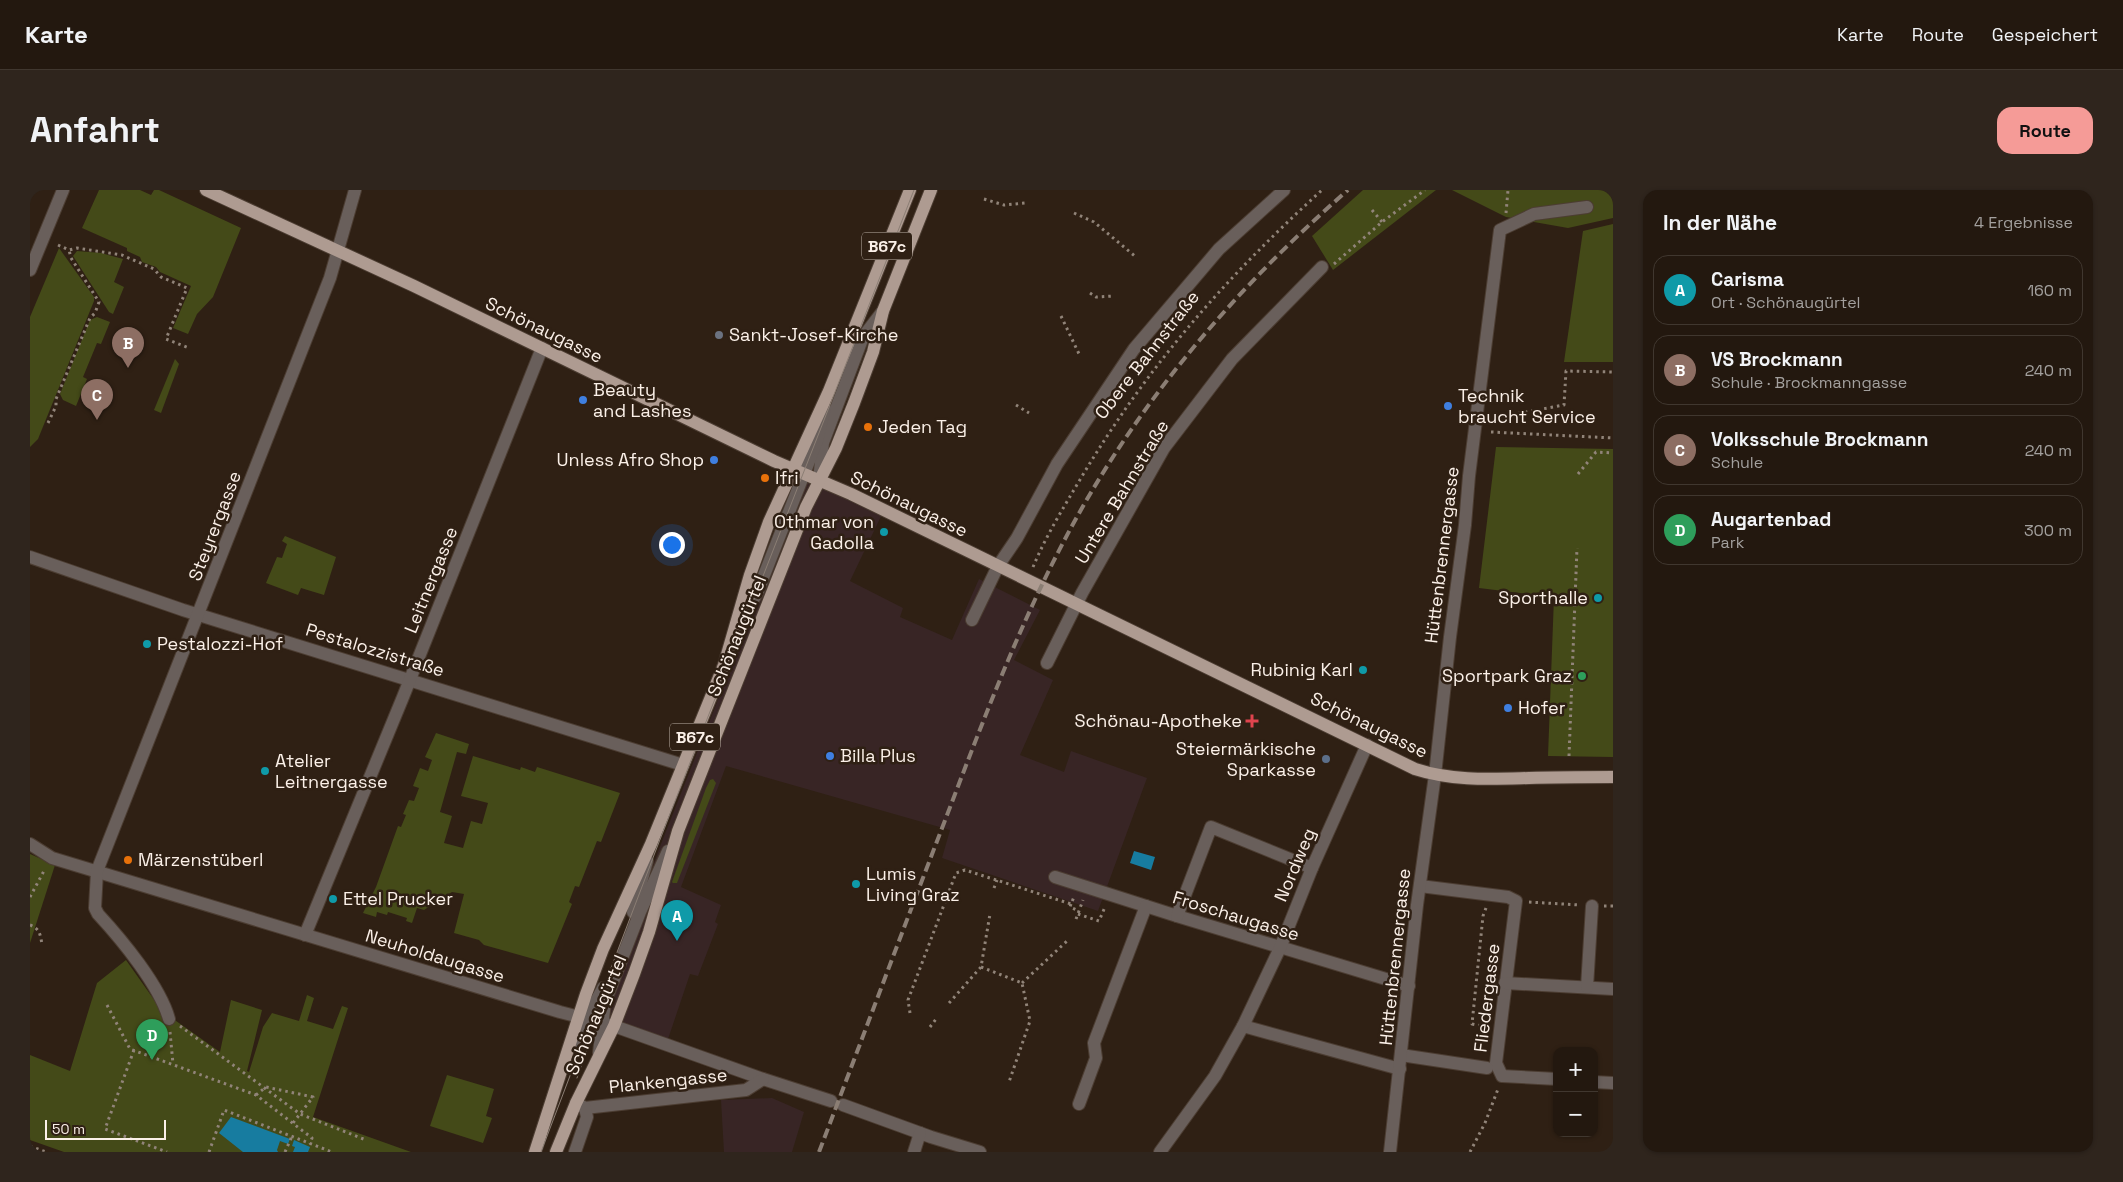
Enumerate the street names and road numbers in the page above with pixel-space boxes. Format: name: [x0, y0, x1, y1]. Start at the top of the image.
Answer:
road number: B67c: [862, 232, 912, 260]
street label: Obere Bahnstraße: [1089, 286, 1204, 424]
street label: Schönaugasse: [482, 291, 607, 368]
street label: Untere Bahnstraße: [1070, 416, 1174, 568]
street label: Schönaugasse: [847, 465, 972, 542]
street label: Hüttenbrennergasse: [1419, 465, 1464, 645]
street label: Steyrergasse: [183, 468, 246, 584]
street label: Leitnergasse: [399, 523, 462, 636]
street label: Schönaugürtel: [702, 572, 771, 700]
street label: Pestalozzistraße: [303, 618, 447, 682]
street label: Schönaugasse: [1307, 686, 1432, 763]
road number: B67c: [670, 724, 720, 750]
street label: Nordweg: [1269, 825, 1320, 905]
street label: Hüttenbrennergasse: [1374, 867, 1415, 1047]
street label: Froschaugasse: [1170, 885, 1302, 946]
street label: Neuholdaugasse: [363, 923, 508, 988]
street label: Fliedergasse: [1468, 942, 1505, 1054]
street label: Schönaugürtel: [560, 951, 631, 1078]
street label: Plankengasse: [608, 1063, 728, 1098]

